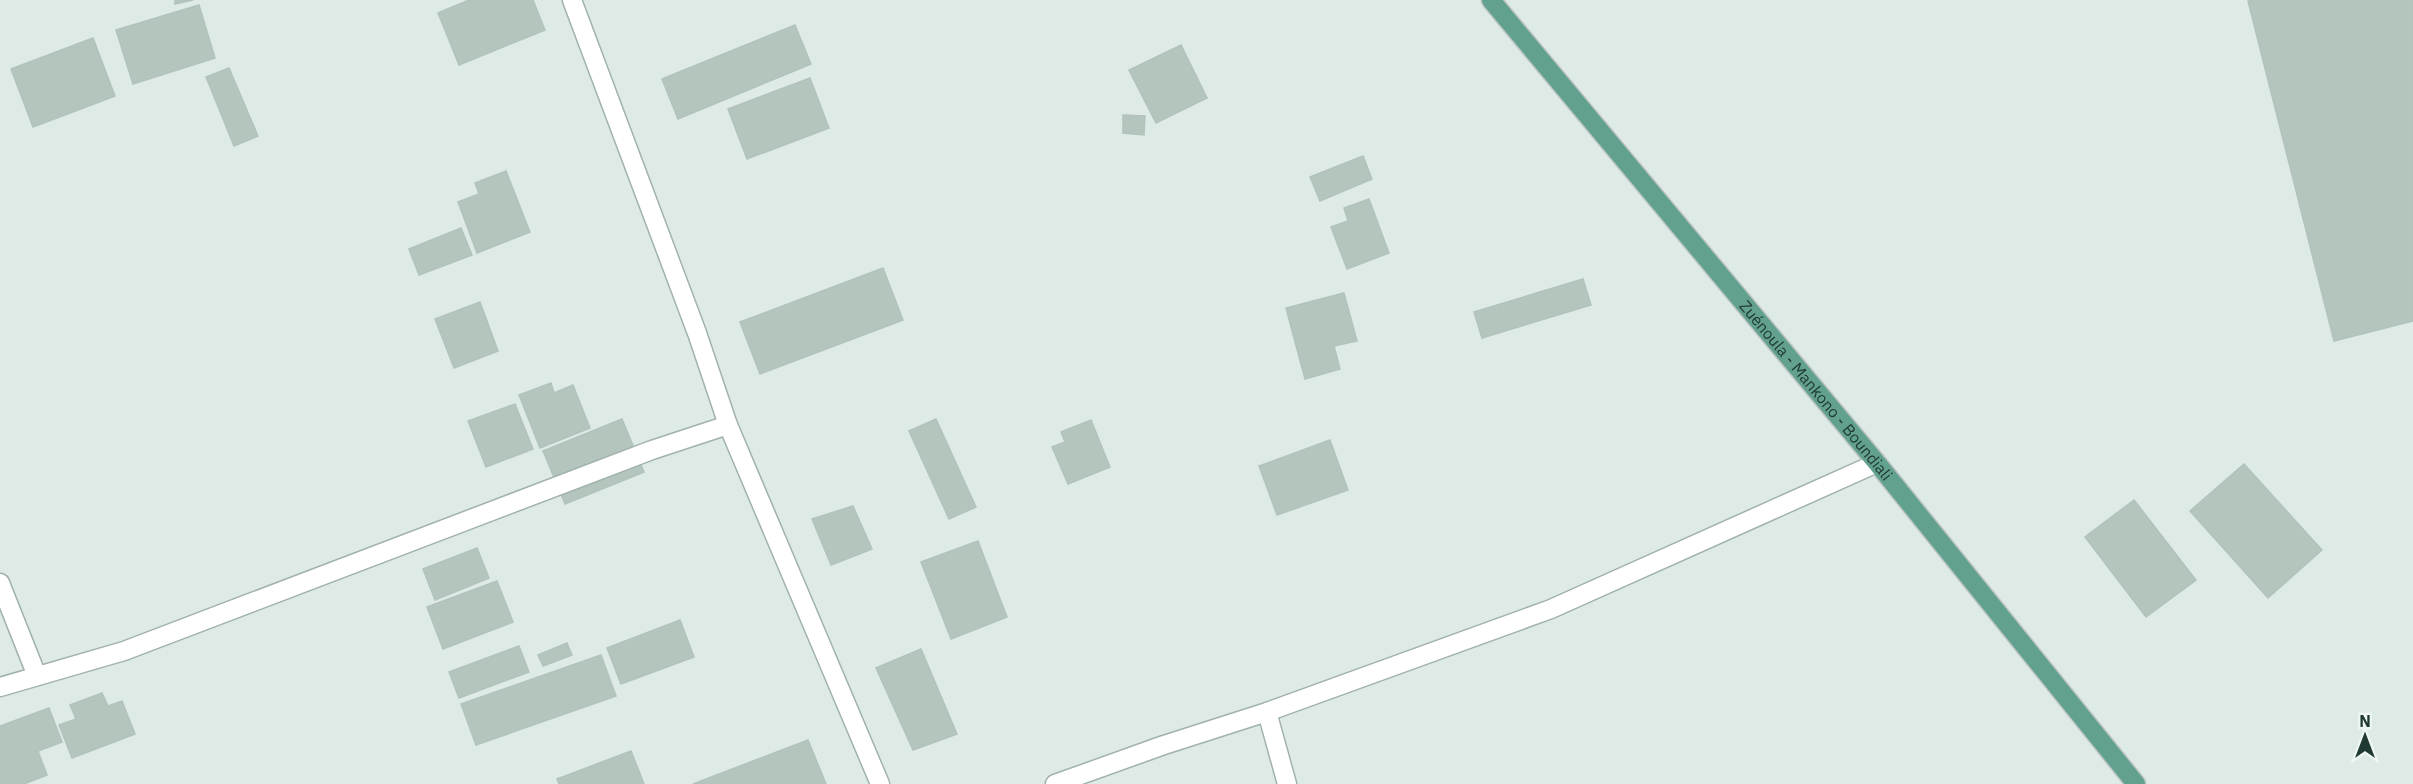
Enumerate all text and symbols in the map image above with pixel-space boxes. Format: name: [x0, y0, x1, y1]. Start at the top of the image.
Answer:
street label: Zuénoula - Mankono - Boundiali: [1735, 296, 1897, 485]
north arrow: [2335, 706, 2395, 766]
text: N: [2359, 711, 2371, 731]

